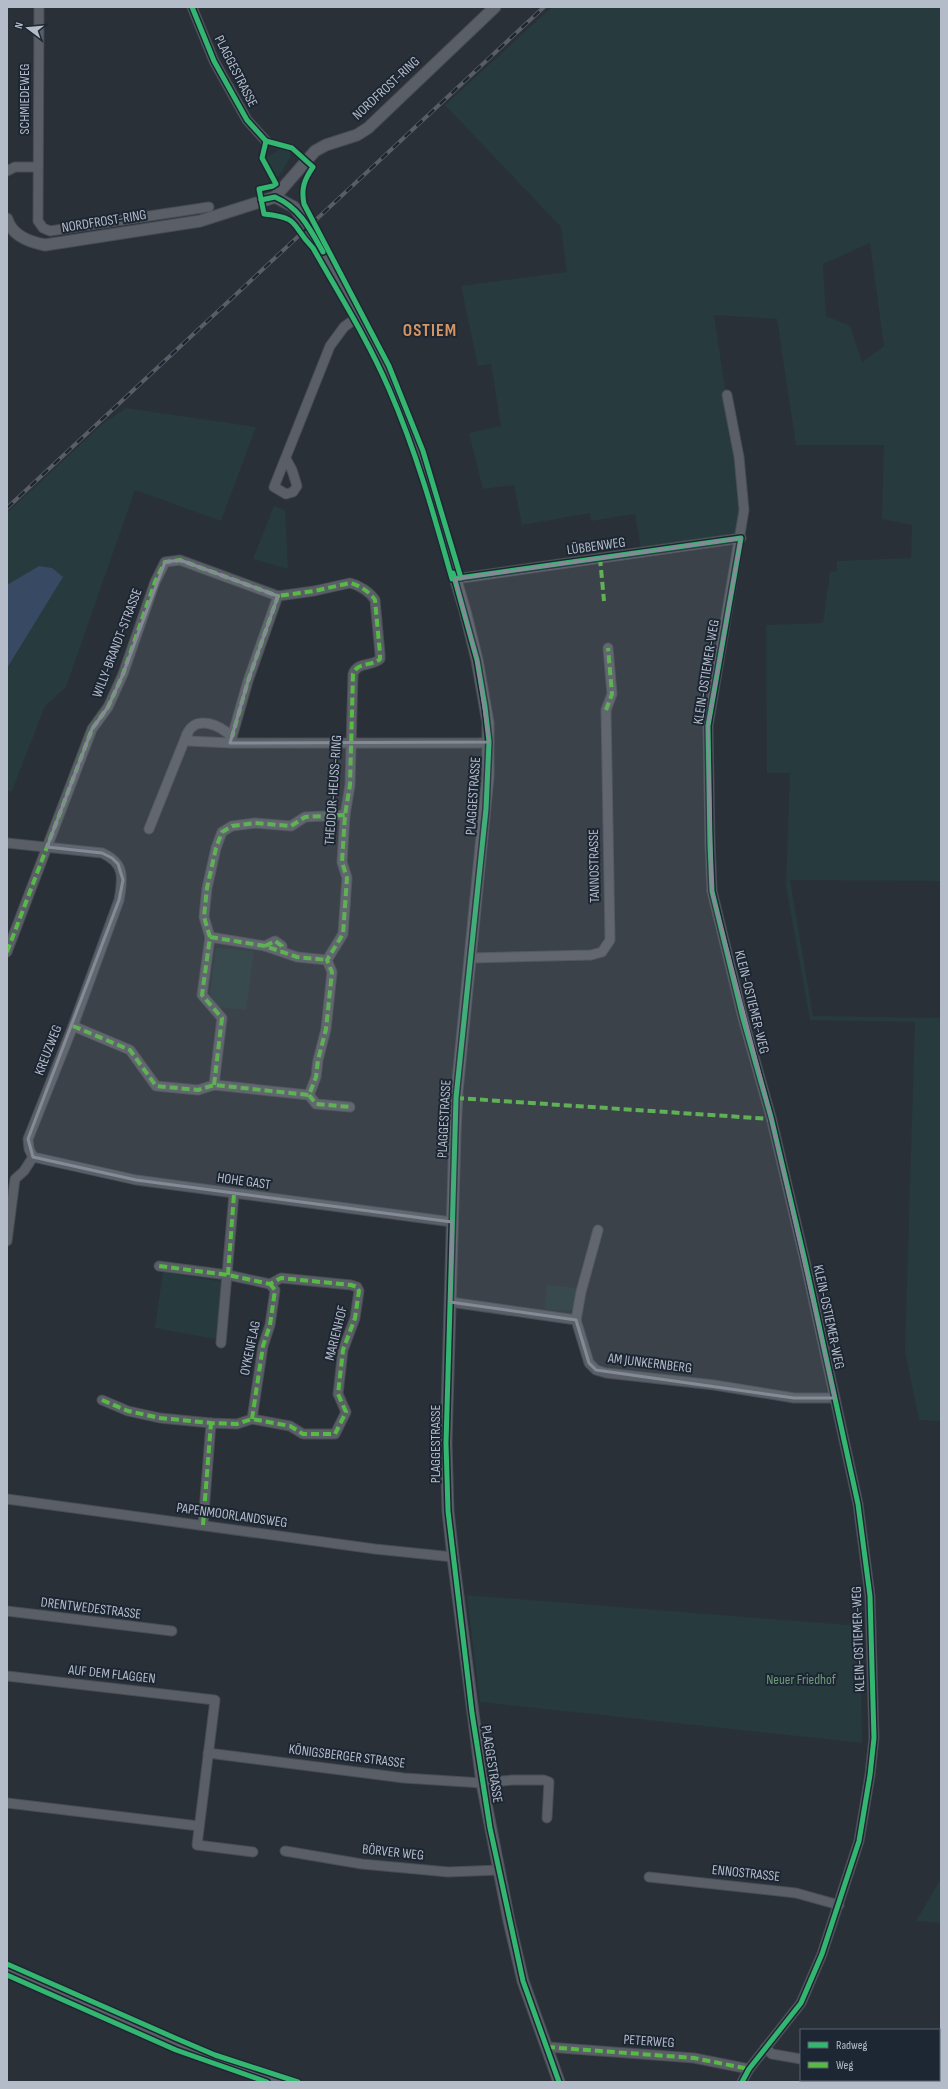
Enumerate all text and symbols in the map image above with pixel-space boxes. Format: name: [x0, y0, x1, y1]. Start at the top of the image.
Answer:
north arrow: [8, 8, 48, 48]
text: N: [12, 21, 26, 30]
street label: PLAGGESTRASSE: [211, 32, 261, 110]
street label: NORDFROST-RING: [349, 53, 423, 123]
street label: SCHMIEDEWEG: [16, 63, 33, 135]
street label: NORDFROST-RING: [60, 206, 148, 236]
district label: OSTIEM: [403, 320, 457, 341]
street label: LÜBBENWEG: [566, 533, 626, 559]
street label: WILLY-BRANDT-STRASSE: [88, 586, 146, 700]
street label: KLEIN-OSTIEMER-WEG: [689, 618, 723, 726]
street label: THEODOR-HEUSS-RING: [321, 734, 345, 846]
street label: PLAGGESTRASSE: [462, 756, 484, 836]
street label: TANNOSTRASSE: [585, 829, 603, 903]
street label: KLEIN-OSTIEMER-WEG: [731, 949, 773, 1055]
street label: KREUZWEG: [31, 1022, 65, 1078]
street label: PLAGGESTRASSE: [433, 1079, 455, 1159]
street label: HOHE GAST: [216, 1169, 272, 1193]
street label: KLEIN-OSTIEMER-WEG: [810, 1263, 848, 1371]
street label: MARIENHOF: [321, 1303, 351, 1362]
street label: OYKENFLAG: [236, 1319, 264, 1377]
street label: AM JUNKERNBERG: [606, 1349, 693, 1377]
street label: PLAGGESTRASSE: [427, 1405, 444, 1483]
street label: PAPENMOORLANDSWEG: [175, 1499, 289, 1531]
street label: KLEIN-OSTIEMER-WEG: [848, 1586, 868, 1692]
street label: DRENTWEDESTRASSE: [40, 1593, 142, 1623]
street label: AUF DEM FLAGGEN: [67, 1661, 156, 1687]
park label: Neuer Friedhof: [766, 1671, 837, 1688]
street label: PLAGGESTRASSE: [477, 1724, 507, 1804]
street label: KÖNIGSBERGER STRASSE: [288, 1740, 406, 1772]
street label: BÖRVER WEG: [361, 1840, 425, 1864]
street label: ENNOSTRASSE: [711, 1861, 781, 1885]
legend: [800, 2029, 940, 2081]
street label: PETERWEG: [623, 2031, 675, 2051]
text: Radweg: [836, 2038, 868, 2053]
text: Weg: [836, 2058, 853, 2073]

